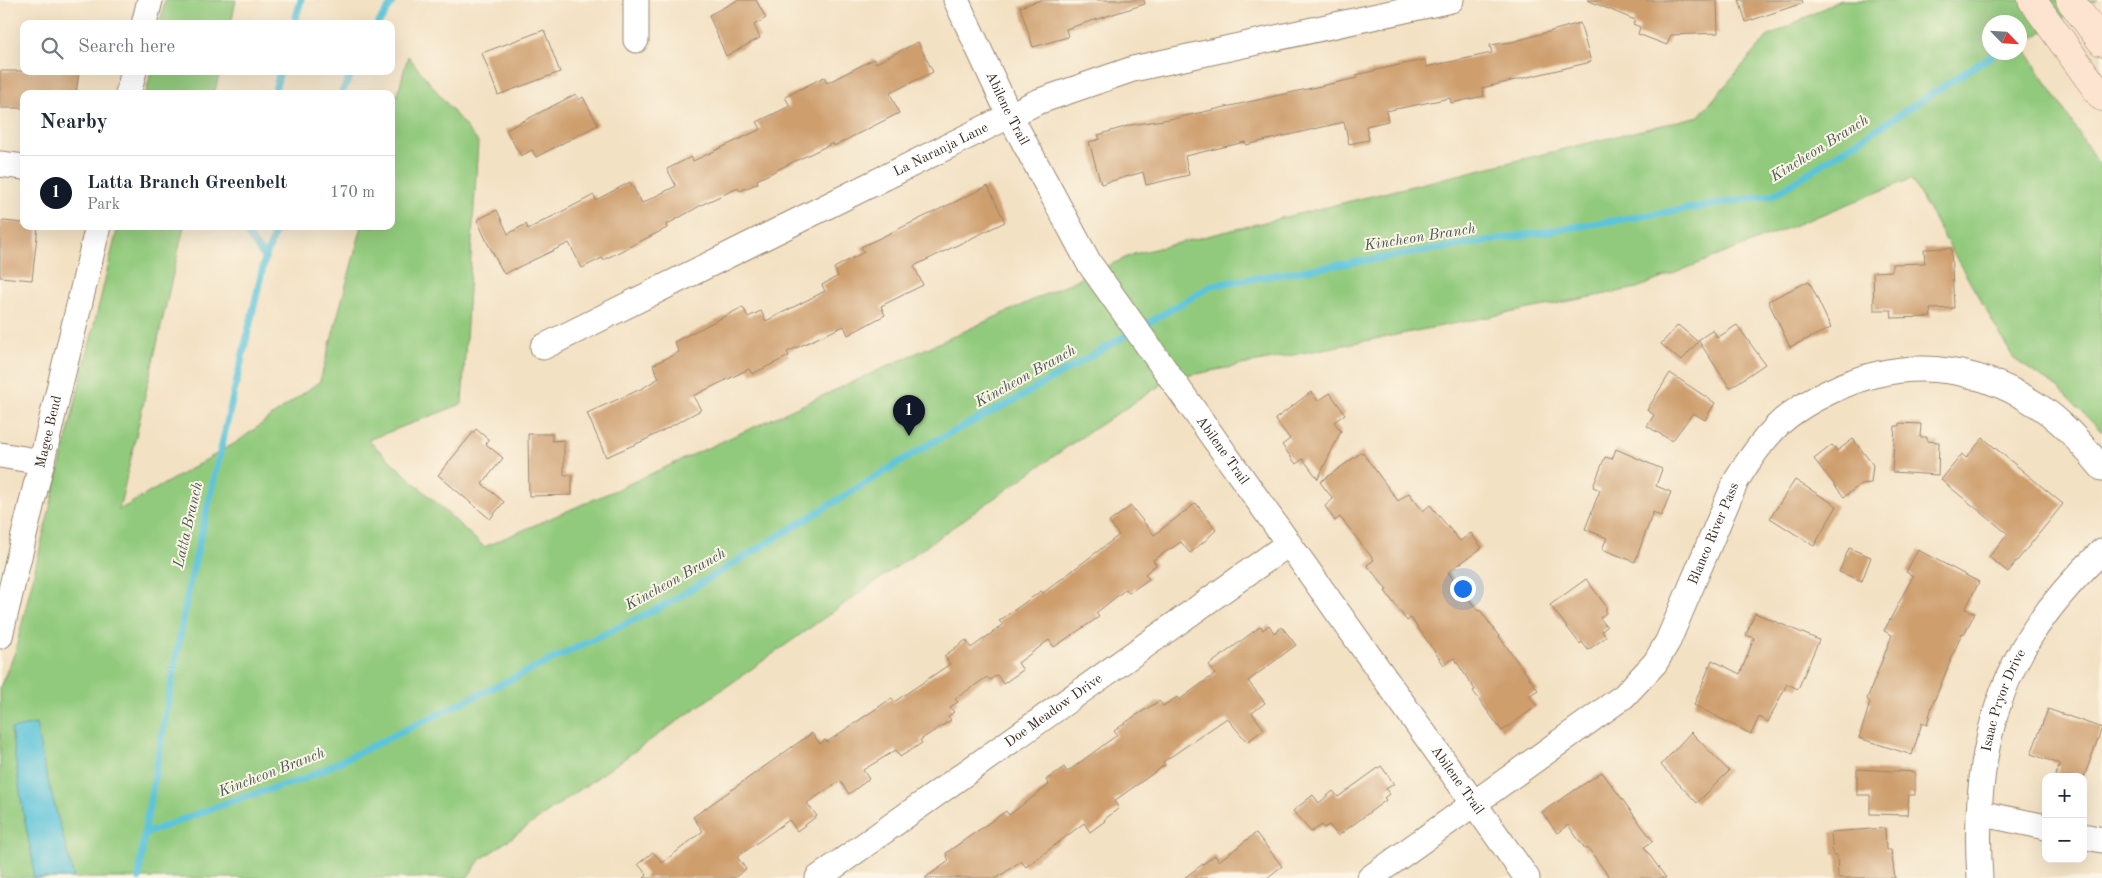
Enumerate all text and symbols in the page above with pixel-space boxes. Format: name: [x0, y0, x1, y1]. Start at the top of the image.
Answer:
north arrow: [1982, 15, 2027, 60]
search box: [20, 20, 395, 75]
icon: search: [38, 34, 66, 62]
text: Search here: [78, 38, 175, 57]
street label: Abilene Trail: [983, 70, 1032, 148]
text: Nearby: [40, 112, 108, 133]
water label: Kincheon Branch: [1768, 113, 1872, 186]
street label: La Naranja Lane: [891, 120, 990, 179]
text: Latta Branch Greenbelt: [87, 174, 287, 193]
text: 1: [51, 185, 61, 201]
text: 170 m: [330, 185, 375, 201]
text: Park: [87, 197, 120, 213]
water label: Kincheon Branch: [1362, 222, 1477, 254]
water label: Kincheon Branch: [972, 343, 1079, 411]
street label: Magee Bend: [33, 394, 64, 469]
pin: 1: [893, 395, 925, 436]
street label: Abilene Trail: [1194, 414, 1252, 487]
water label: Latta Branch: [172, 480, 206, 570]
street label: Blanco River Pass: [1686, 480, 1742, 587]
water label: Kincheon Branch: [622, 546, 729, 614]
your location: [1450, 576, 1476, 602]
street label: Isaac Pryor Drive: [1979, 647, 2028, 753]
street label: Doe Meadow Drive: [1002, 671, 1105, 750]
street label: Abilene Trail: [1429, 744, 1487, 817]
water label: Kincheon Branch: [216, 746, 327, 800]
map controls: [2042, 773, 2087, 863]
button: +: [2042, 773, 2087, 818]
button: −: [2042, 818, 2087, 863]

